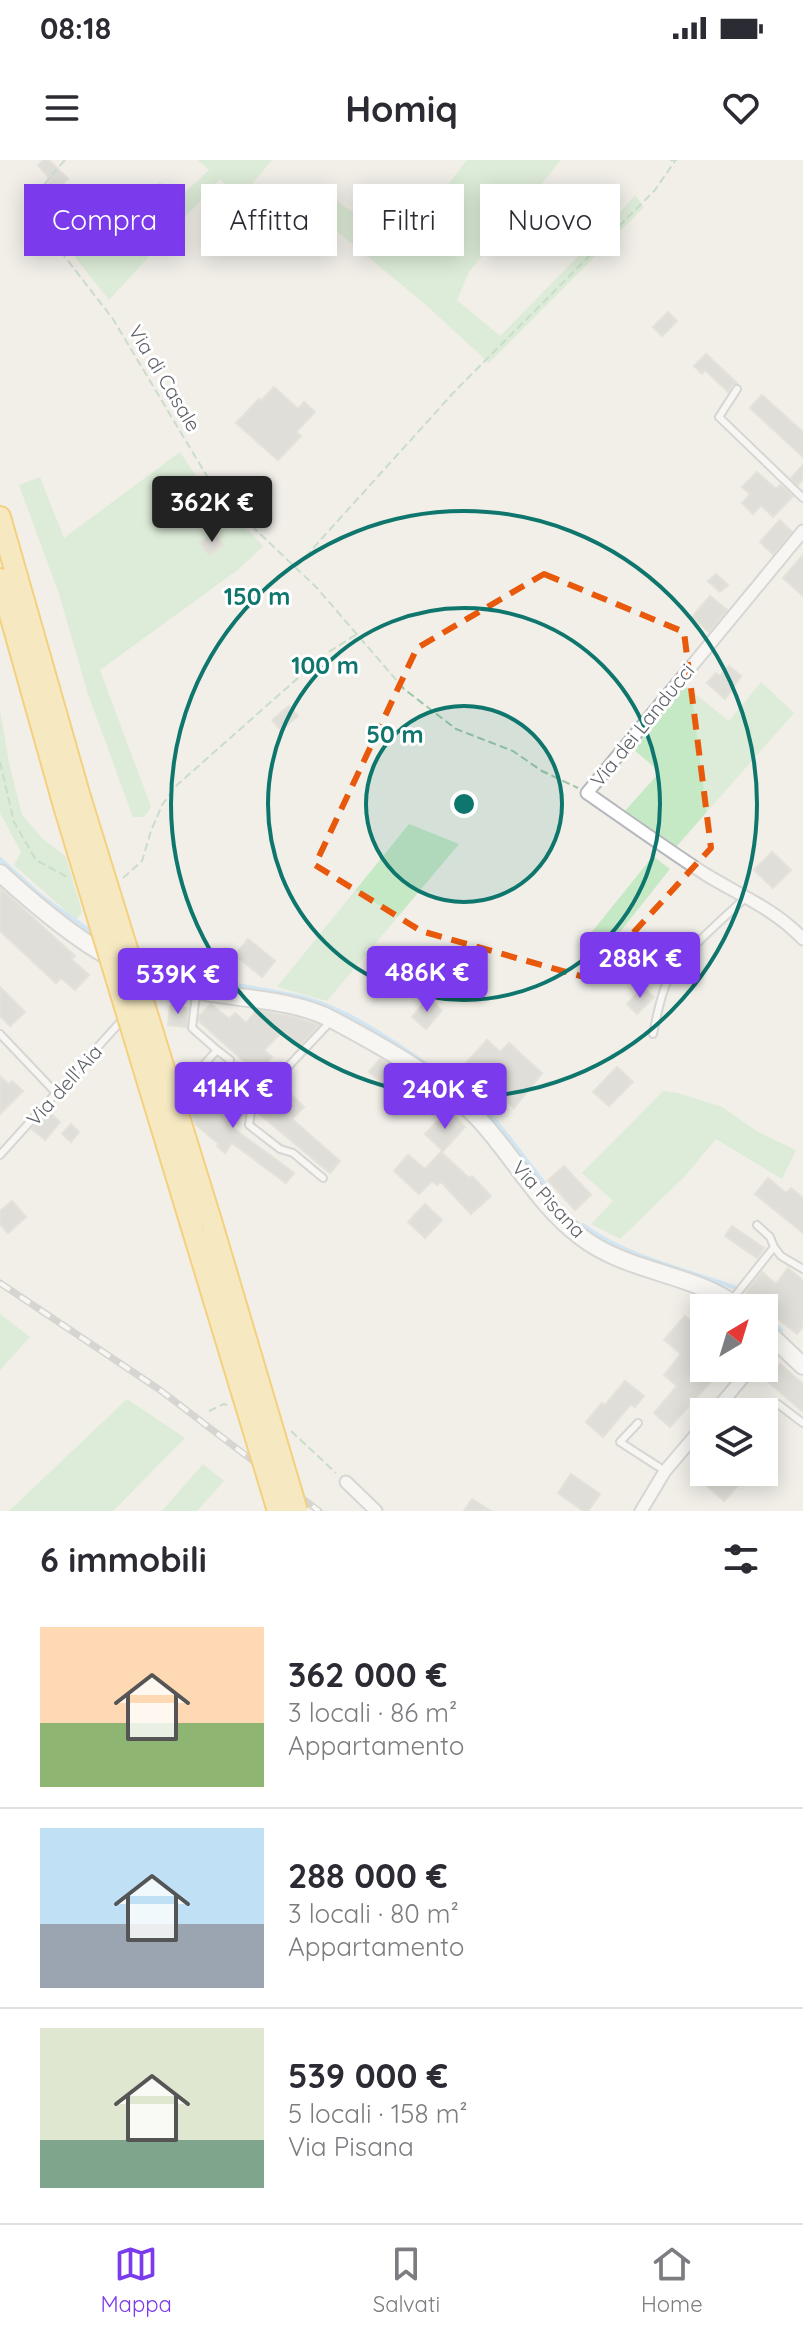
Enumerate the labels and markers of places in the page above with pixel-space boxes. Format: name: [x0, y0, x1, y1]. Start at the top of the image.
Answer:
pin: 362K €: [147, 476, 277, 544]
centre of rings: [450, 790, 478, 818]
pin: 288K €: [575, 932, 705, 1000]
pin: 486K €: [362, 946, 492, 1014]
pin: 539K €: [113, 948, 243, 1016]
pin: 414K €: [168, 1062, 298, 1130]
pin: 240K €: [380, 1063, 510, 1131]

